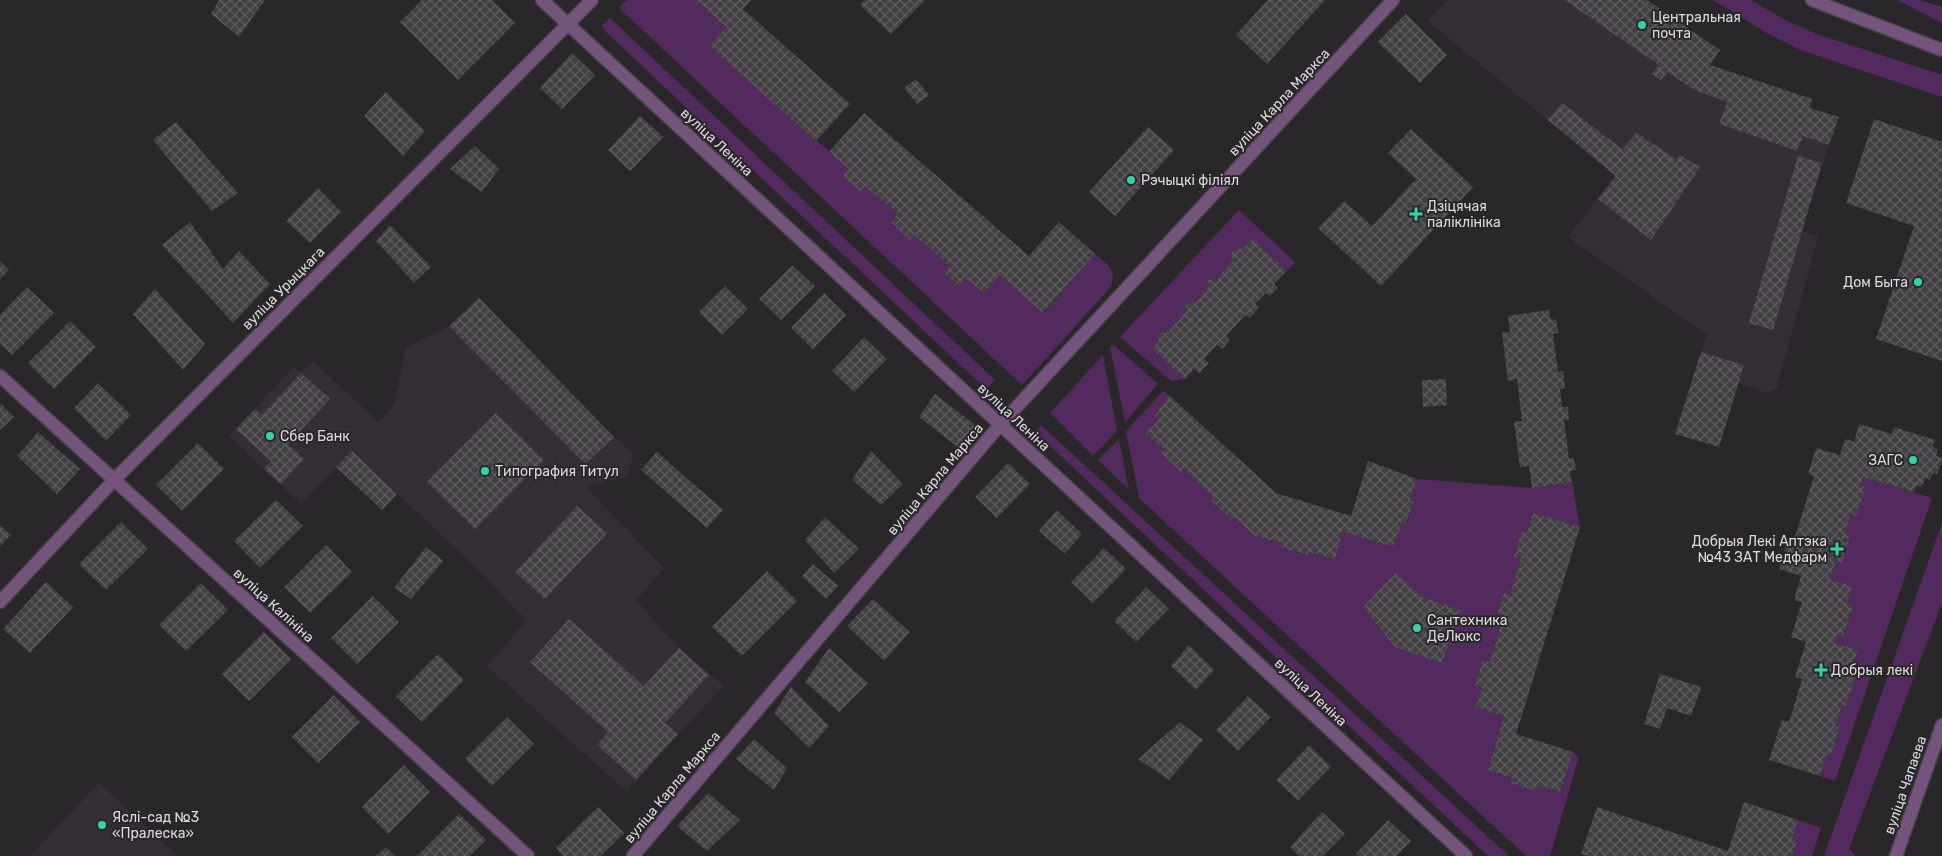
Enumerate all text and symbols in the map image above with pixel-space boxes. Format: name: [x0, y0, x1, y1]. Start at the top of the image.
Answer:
place label: Центральная почта: [1652, 9, 1741, 42]
marker: Центральная почта: [1636, 19, 1648, 31]
street label: вуліца Карла Маркса: [1225, 45, 1333, 159]
street label: вуліца Леніна: [677, 105, 756, 180]
place label: Рэчыцкі філіял: [1141, 172, 1239, 189]
marker: Рэчыцкі філіял: [1125, 174, 1137, 186]
place label: Дзіцячая паліклініка: [1427, 198, 1501, 231]
marker: Дзіцячая паліклініка: [1409, 207, 1423, 221]
street label: вуліца Урыцкага: [238, 243, 328, 333]
place label: Дом Быта: [1843, 274, 1908, 291]
marker: Дом Быта: [1912, 276, 1924, 288]
street label: вуліца Леніна: [974, 380, 1053, 455]
street label: вуліца Карла Маркса: [884, 420, 987, 539]
place label: Сбер Банк: [280, 428, 350, 445]
marker: Сбер Банк: [264, 430, 276, 442]
place label: ЗАГС: [1868, 452, 1903, 469]
marker: ЗАГС: [1907, 454, 1919, 466]
place label: Типография Титул: [495, 463, 619, 480]
marker: Типография Титул: [479, 465, 491, 477]
place label: Добрыя Лекі Аптэка №43 ЗАТ Медфарм: [1692, 533, 1827, 566]
marker: Добрыя Лекі Аптэка №43 ЗАТ Медфарм: [1831, 543, 1843, 555]
street label: вуліца Калініна: [230, 565, 318, 646]
place label: Сантехника ДеЛюкс: [1427, 612, 1507, 645]
marker: Сантехника ДеЛюкс: [1411, 622, 1423, 634]
street label: вуліца Леніна: [1271, 655, 1350, 730]
place label: Добрыя лекі: [1831, 662, 1913, 679]
marker: Добрыя лекі: [1815, 664, 1827, 676]
street label: вуліца Карла Маркса: [621, 728, 724, 847]
street label: вуліца Чапаева: [1881, 734, 1930, 836]
place label: Яслі-сад №3 «Пралеска»: [112, 809, 199, 842]
marker: Яслі-сад №3 «Пралеска»: [96, 819, 108, 831]

